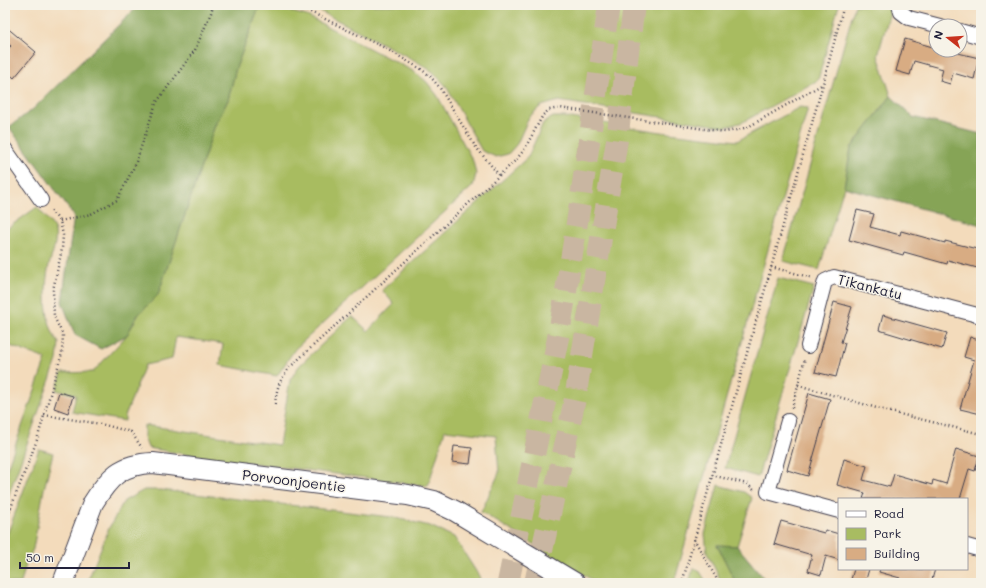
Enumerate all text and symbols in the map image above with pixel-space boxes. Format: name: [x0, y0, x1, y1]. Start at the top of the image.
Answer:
north arrow: [928, 18, 968, 58]
text: N: [930, 29, 946, 41]
street label: Tikankatu: [836, 269, 904, 304]
street label: Porvoonjoentie: [241, 465, 347, 496]
legend: [838, 498, 968, 570]
text: Road: [874, 505, 904, 521]
text: Park: [874, 525, 901, 541]
scale bar: [20, 544, 129, 570]
text: Building: [874, 545, 920, 561]
text: 50 m: [26, 549, 54, 565]

